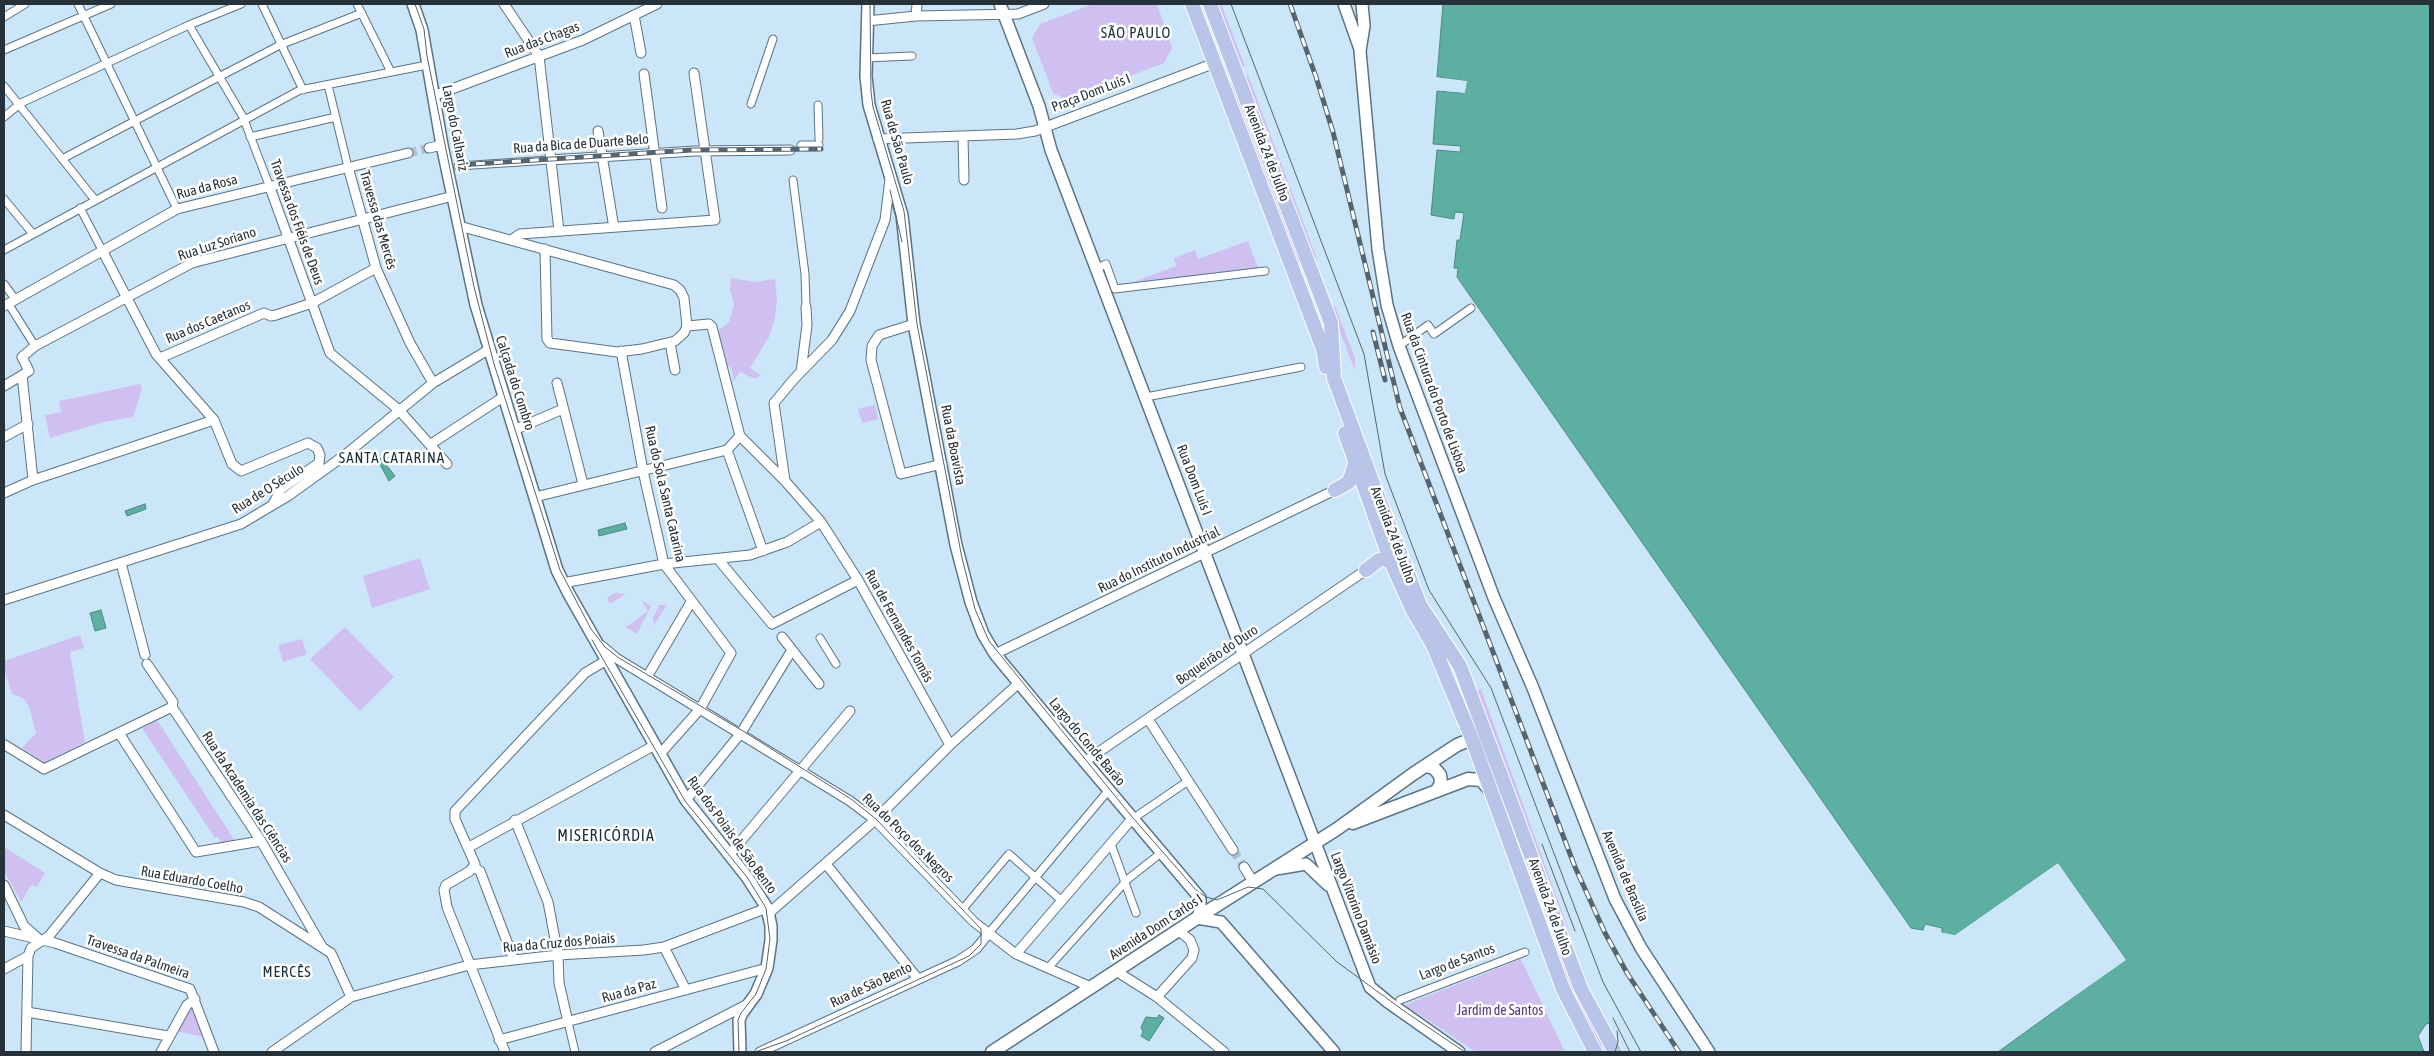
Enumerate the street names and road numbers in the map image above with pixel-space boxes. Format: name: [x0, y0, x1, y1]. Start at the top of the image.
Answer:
street label: Rua das Chagas: [502, 18, 582, 62]
street label: Praça Dom Luís I: [1049, 70, 1133, 116]
street label: Largo do Calhariz: [438, 84, 472, 172]
street label: Rua de São Paulo: [877, 97, 917, 187]
street label: Avenida 24 de Julho: [1241, 102, 1293, 204]
street label: Rua da Bica de Duarte Belo: [513, 131, 649, 157]
street label: Travessa dos Fiéis de Deus: [267, 157, 327, 287]
street label: Travessa das Mercês: [356, 169, 400, 271]
street label: Rua da Rosa: [175, 171, 239, 203]
street label: Rua Luz Soriano: [176, 223, 258, 265]
street label: Rua dos Caetanos: [163, 297, 253, 347]
street label: Rua da Cintura do Porto de Lisboa: [1397, 310, 1471, 476]
street label: Calçada do Combro: [492, 334, 538, 432]
street label: Rua da Boavista: [937, 403, 969, 487]
street label: Rua do Sol a Santa Catarina: [641, 424, 689, 564]
street label: Rua Dom Luís I: [1173, 442, 1215, 518]
street label: Rua de O Século: [229, 460, 307, 518]
street label: Avenida 24 de Julho: [1367, 484, 1419, 586]
street label: Rua do Instituto Industrial: [1095, 523, 1223, 597]
street label: Rua de Fernandes Tomás: [861, 567, 937, 685]
street label: Boqueirão do Duro: [1173, 621, 1261, 689]
street label: Largo do Conde Barão: [1045, 695, 1129, 789]
street label: Rua da Academia das Ciências: [198, 728, 296, 866]
street label: Rua dos Poiais de São Bento: [684, 773, 780, 897]
street label: Rua do Poço dos Negros: [859, 790, 957, 886]
street label: Avenida de Brasília: [1598, 828, 1652, 924]
street label: Largo Vitorino Damásio: [1327, 850, 1385, 966]
street label: Avenida 24 de Julho: [1525, 856, 1575, 958]
street label: Rua Eduardo Coelho: [140, 863, 244, 897]
street label: Avenida Dom Carlos I: [1106, 891, 1206, 963]
street label: Rua da Cruz dos Poiais: [502, 930, 616, 956]
street label: Travessa da Palmeira: [84, 932, 192, 982]
street label: Largo de Santos: [1417, 940, 1497, 984]
street label: Rua de São Bento: [827, 959, 915, 1011]
street label: Rua da Paz: [600, 975, 658, 1007]

